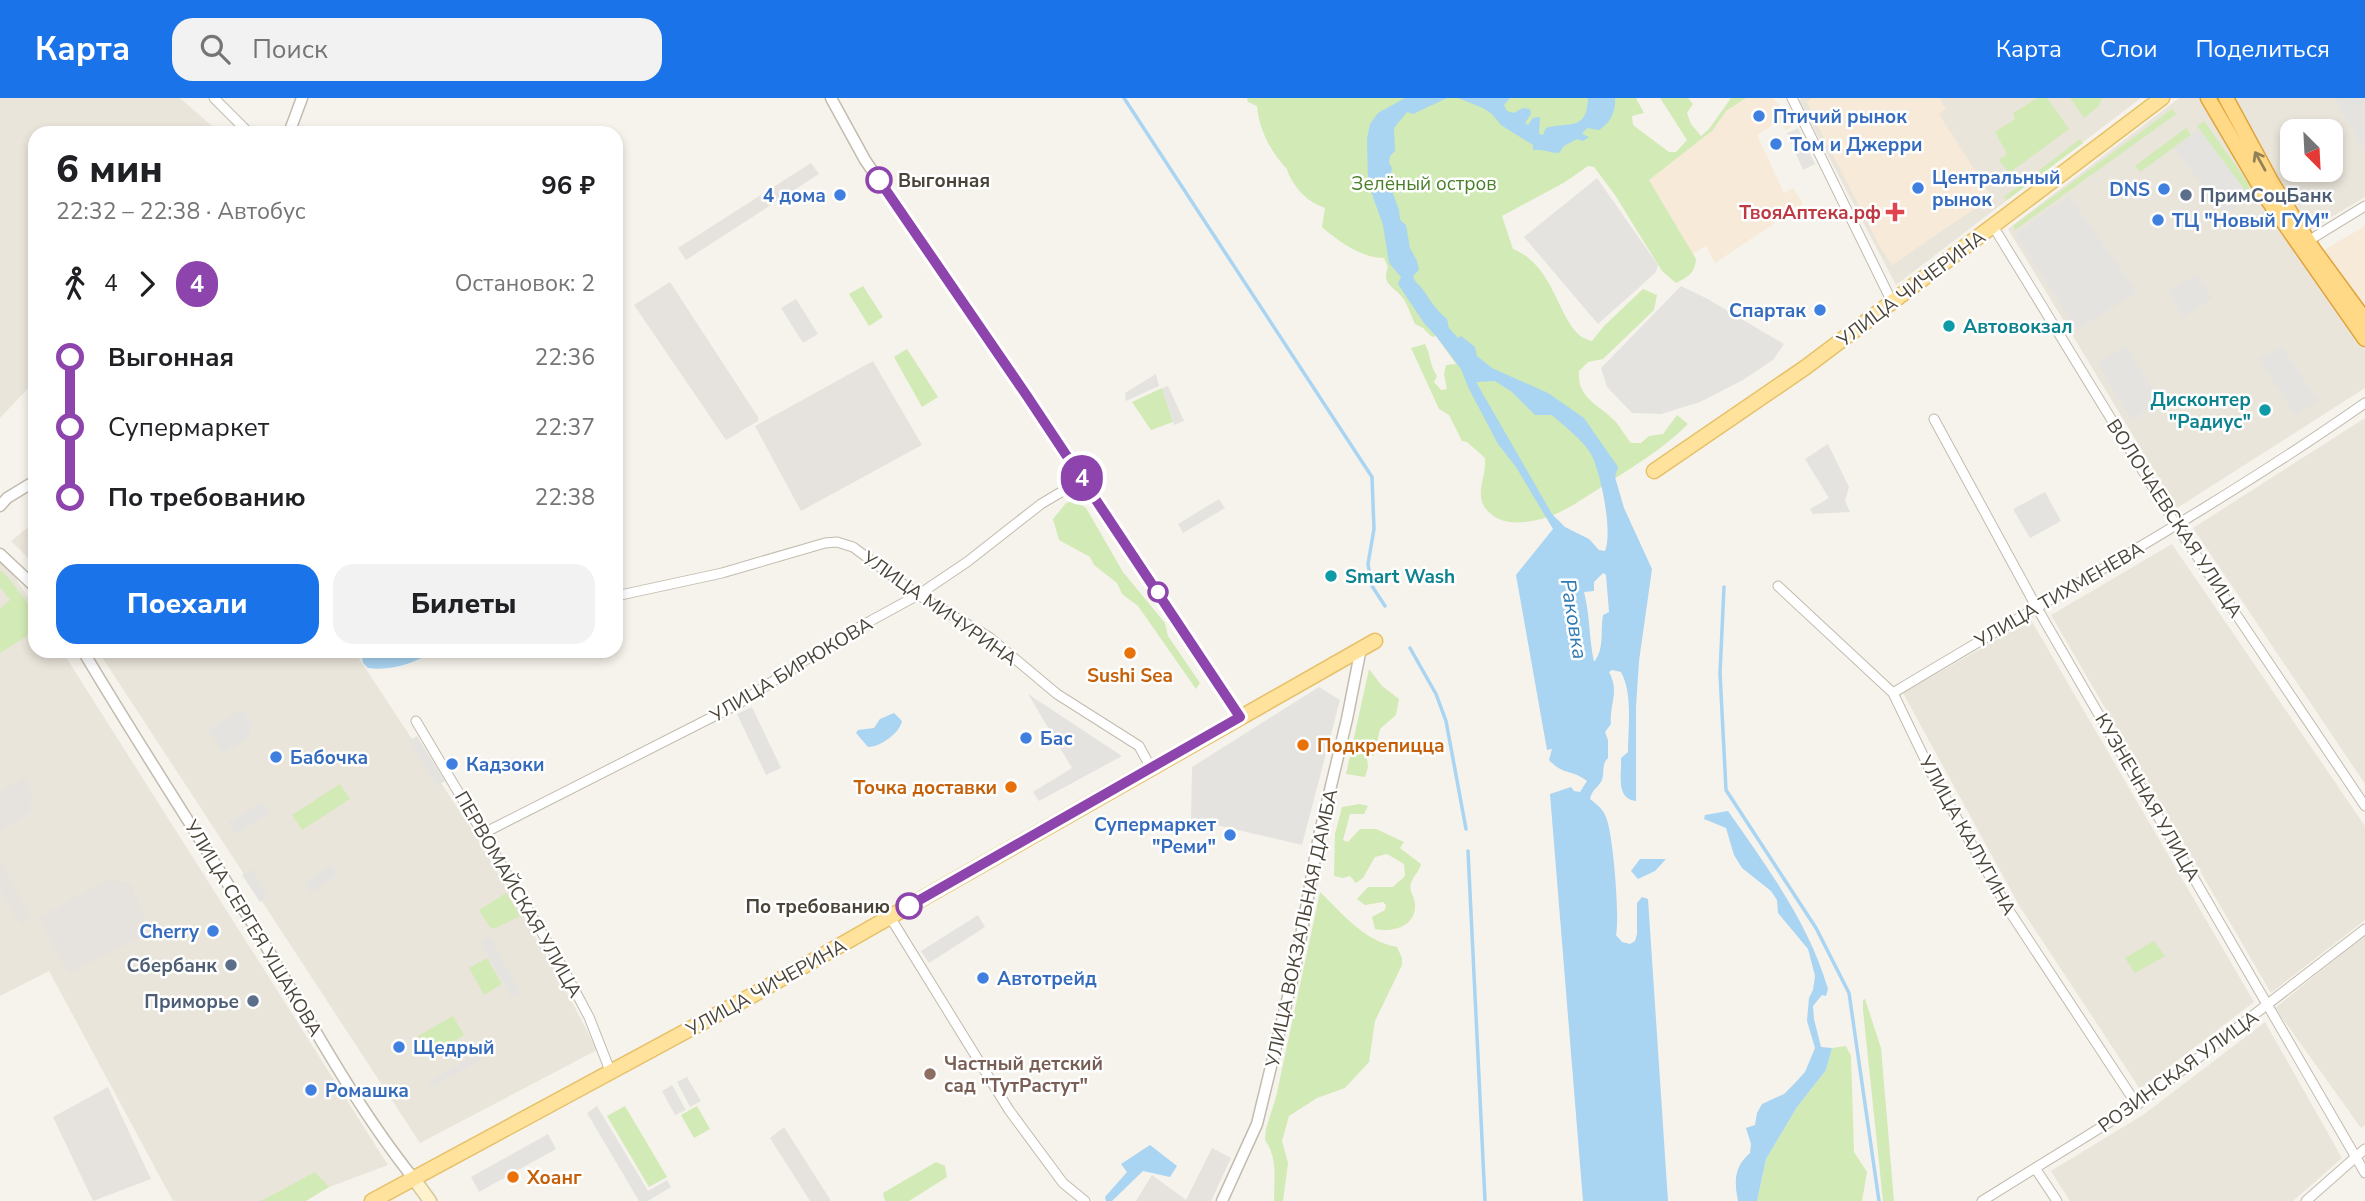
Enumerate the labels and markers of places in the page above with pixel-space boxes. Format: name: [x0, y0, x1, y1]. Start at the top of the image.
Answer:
place label: Птичий рынок: [1773, 104, 1907, 130]
marker: Птичий рынок: [1751, 108, 1767, 124]
place label: Том и Джерри: [1790, 132, 1923, 158]
marker: Том и Джерри: [1768, 136, 1784, 152]
place label: Центральный рынок: [1932, 165, 2060, 213]
marker: Выгонная: [866, 167, 892, 193]
place label: Выгонная: [898, 168, 990, 194]
place label: DNS: [2109, 177, 2150, 203]
marker: Центральный рынок: [1910, 180, 1926, 196]
marker: DNS: [2156, 181, 2172, 197]
place label: 4 дома: [763, 183, 826, 209]
place label: ПримСоцБанк: [2200, 183, 2332, 209]
marker: 4 дома: [832, 187, 848, 203]
marker: ПримСоцБанк: [2178, 187, 2194, 203]
place label: ТвояАптека.рф: [1739, 200, 1881, 226]
marker: ТвояАптека.рф: [1887, 204, 1903, 220]
place label: ТЦ "Новый ГУМ": [2172, 208, 2329, 234]
marker: ТЦ "Новый ГУМ": [2150, 212, 2166, 228]
place label: Спартак: [1729, 298, 1806, 324]
marker: Спартак: [1812, 302, 1828, 318]
place label: Автовокзал: [1963, 314, 2073, 340]
marker: Автовокзал: [1941, 318, 1957, 334]
place label: Дисконтер "Радиус": [2151, 387, 2251, 435]
marker: Дисконтер "Радиус": [2257, 402, 2273, 418]
place label: Smart Wash: [1345, 564, 1455, 590]
marker: Smart Wash: [1323, 568, 1339, 584]
unlabelled marker: [1148, 582, 1168, 602]
marker: Sushi Sea: [1122, 645, 1138, 661]
place label: Sushi Sea: [1087, 663, 1173, 689]
place label: Бас: [1040, 726, 1073, 752]
marker: Бас: [1018, 730, 1034, 746]
place label: Подкрепицца: [1317, 733, 1445, 759]
marker: Подкрепицца: [1295, 737, 1311, 753]
place label: Бабочка: [290, 745, 368, 771]
marker: Бабочка: [268, 749, 284, 765]
place label: Кадзоки: [466, 752, 544, 778]
marker: Кадзоки: [444, 756, 460, 772]
place label: Точка доставки: [853, 775, 997, 801]
marker: Точка доставки: [1003, 779, 1019, 795]
place label: Супермаркет "Реми": [1094, 812, 1216, 860]
marker: Супермаркет "Реми": [1222, 827, 1238, 843]
marker: По требованию: [896, 893, 922, 919]
place label: По требованию: [745, 894, 890, 920]
place label: Cherry: [139, 919, 200, 945]
marker: Cherry: [205, 923, 221, 939]
place label: Сбербанк: [127, 953, 217, 979]
marker: Сбербанк: [223, 957, 239, 973]
place label: Автотрейд: [997, 966, 1097, 992]
marker: Автотрейд: [975, 970, 991, 986]
place label: Приморье: [144, 989, 239, 1015]
marker: Приморье: [245, 993, 261, 1009]
place label: Щедрый: [413, 1035, 494, 1061]
marker: Щедрый: [391, 1039, 407, 1055]
place label: Частный детский сад "ТутРастут": [944, 1051, 1103, 1099]
marker: Частный детский сад "ТутРастут": [922, 1066, 938, 1082]
place label: Ромашка: [325, 1078, 409, 1104]
marker: Ромашка: [303, 1082, 319, 1098]
place label: Хоанг: [526, 1165, 582, 1191]
marker: Хоанг: [505, 1169, 521, 1185]

